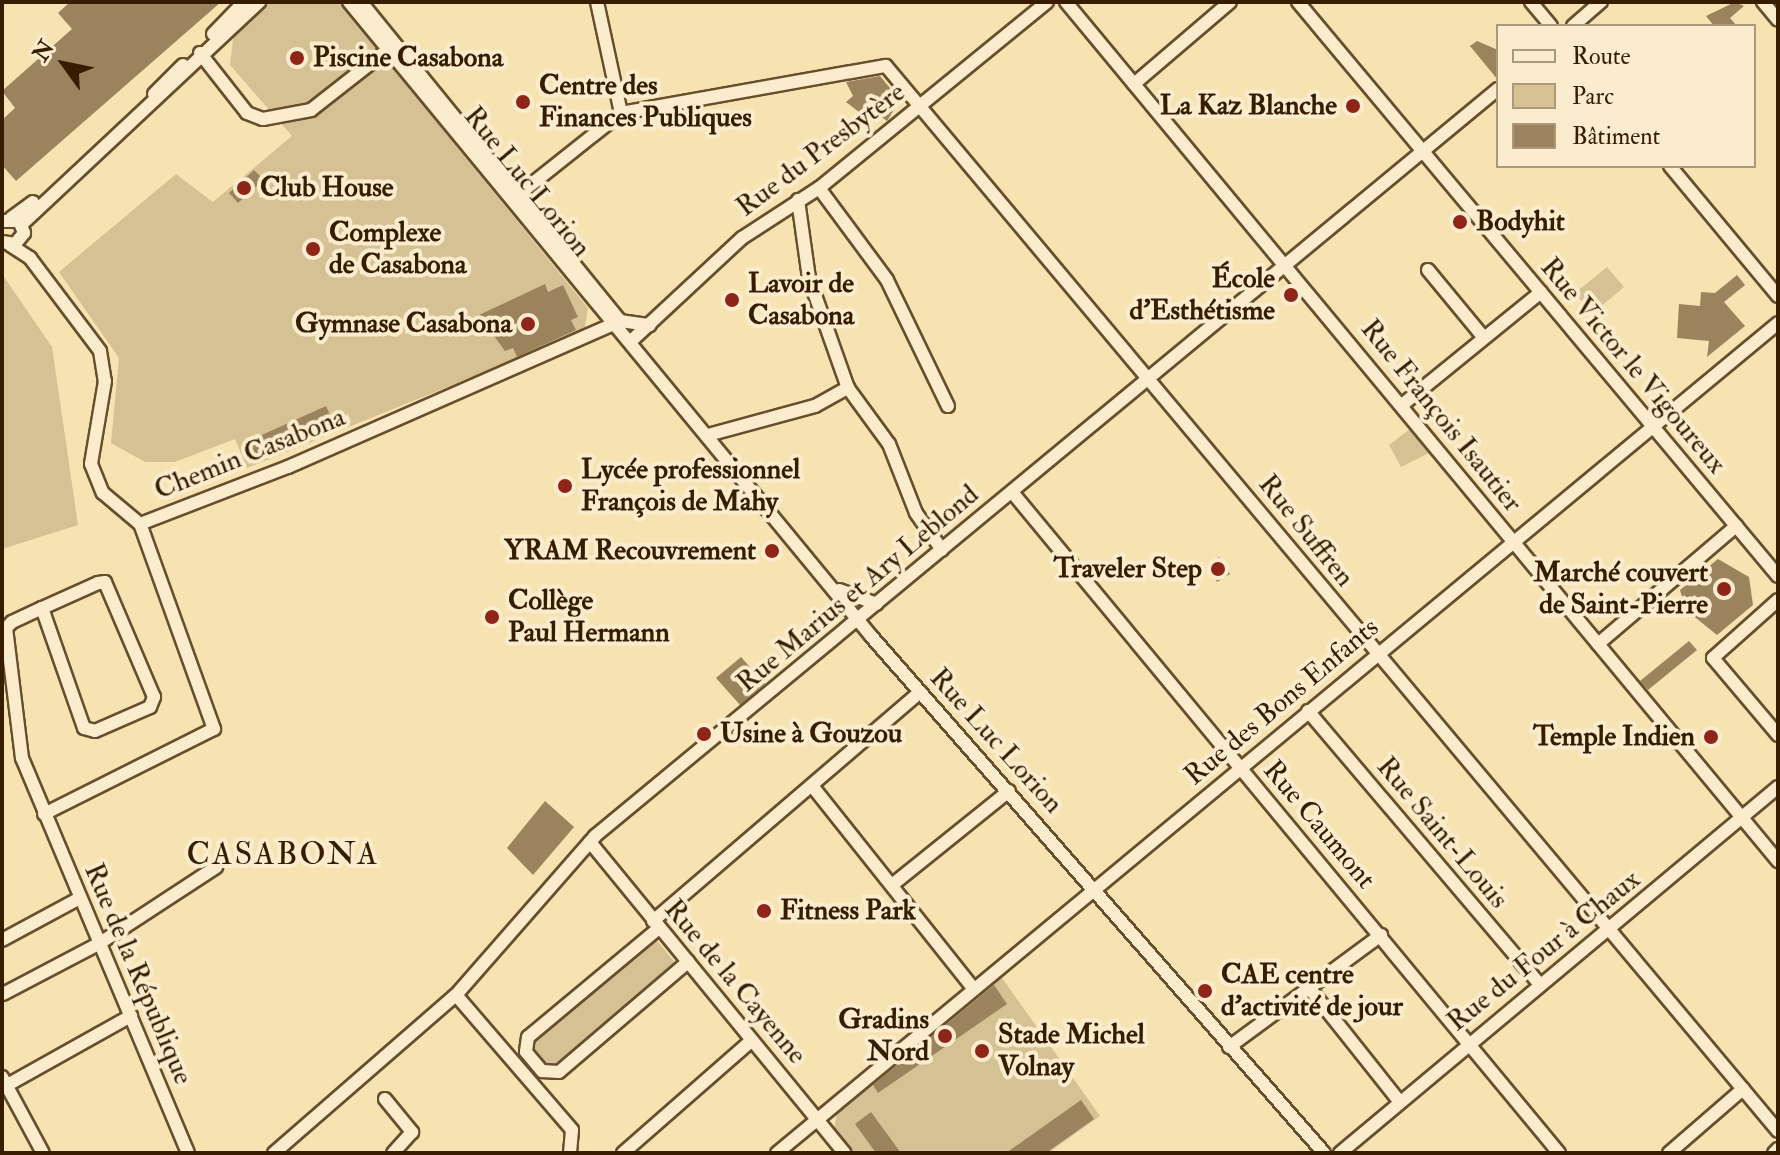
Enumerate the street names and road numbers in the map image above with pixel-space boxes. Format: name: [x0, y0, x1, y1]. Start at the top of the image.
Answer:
street label: Rue du Presbytère: [730, 76, 912, 224]
street label: Rue Luc Lorion: [456, 100, 598, 264]
street label: Rue Victor le Vigoureux: [1533, 251, 1733, 481]
street label: Rue François Isautier: [1353, 313, 1529, 519]
street label: Chemin Casabona: [150, 400, 350, 508]
street label: Rue Suffren: [1251, 468, 1361, 594]
street label: Rue Marius et Ary Leblond: [730, 478, 986, 700]
street label: Rue des Bons Enfants: [1178, 611, 1386, 793]
street label: Rue Luc Lorion: [922, 662, 1070, 820]
street label: Rue Saint-Louis: [1369, 751, 1515, 915]
street label: Rue Caumont: [1256, 754, 1382, 896]
street label: Rue de la République: [76, 859, 200, 1089]
street label: Rue du Four à Chaux: [1441, 863, 1647, 1039]
street label: Rue de la Cayenne: [657, 893, 813, 1071]

